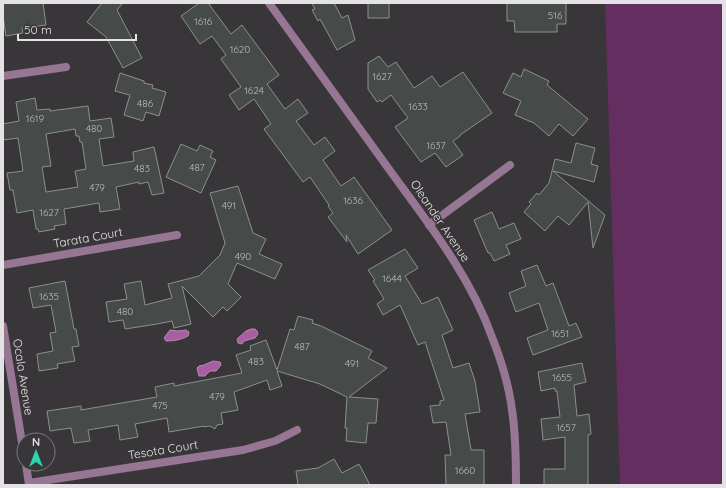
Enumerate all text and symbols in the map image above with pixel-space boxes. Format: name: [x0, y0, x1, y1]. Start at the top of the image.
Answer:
house number: 516: [548, 9, 563, 22]
house number: 1616: [194, 15, 213, 28]
scale bar: [18, 16, 136, 42]
text: 50 m: [24, 22, 52, 37]
house number: 1620: [230, 43, 250, 56]
house number: 1627: [372, 70, 392, 83]
house number: 1624: [244, 84, 264, 97]
house number: 486: [137, 97, 154, 110]
house number: 1633: [408, 100, 428, 113]
house number: 1619: [26, 112, 45, 125]
house number: 480: [86, 122, 102, 135]
house number: 1637: [426, 139, 446, 152]
house number: 487: [189, 161, 205, 174]
house number: 483: [134, 162, 150, 175]
street label: Oleander Avenue: [407, 177, 474, 265]
house number: 479: [89, 181, 105, 194]
house number: 1636: [343, 194, 363, 207]
house number: 491: [222, 199, 236, 212]
house number: 1627: [39, 206, 59, 219]
street label: Tarata Court: [52, 224, 124, 251]
house number: 490: [235, 250, 251, 263]
house number: 1644: [382, 272, 402, 285]
house number: 1635: [39, 290, 59, 303]
house number: 480: [117, 305, 133, 318]
house number: 1651: [551, 327, 569, 340]
street label: Ocala Avenue: [10, 338, 37, 416]
house number: 487: [294, 340, 310, 353]
house number: 483: [248, 355, 264, 368]
house number: 491: [345, 357, 359, 370]
house number: 1655: [552, 371, 572, 384]
house number: 479: [209, 390, 225, 403]
house number: 475: [152, 399, 168, 412]
house number: 1657: [556, 421, 576, 434]
north arrow: [16, 432, 56, 472]
text: N: [32, 435, 40, 449]
street label: Tesota Court: [127, 437, 199, 462]
house number: 1660: [455, 464, 475, 477]

